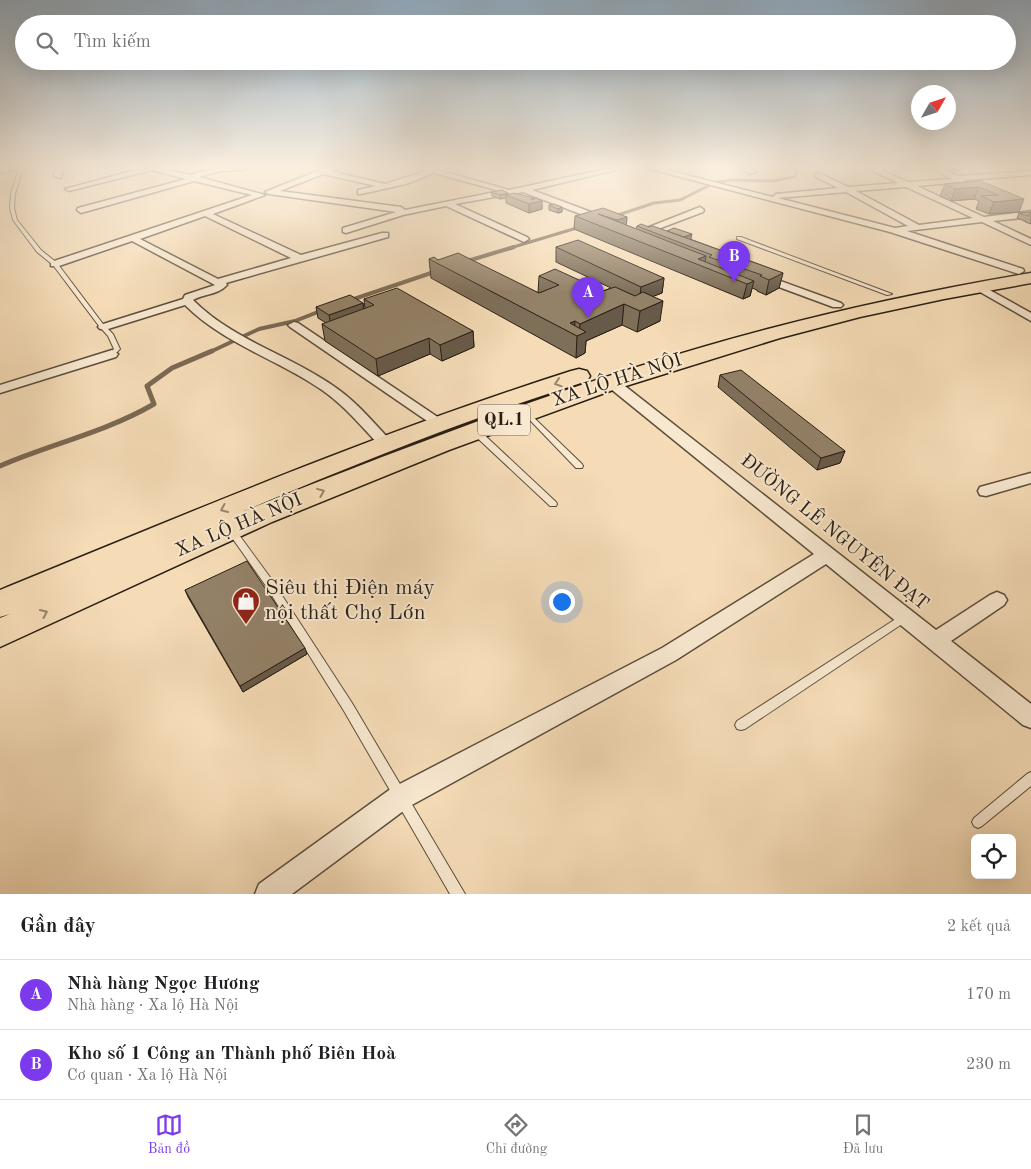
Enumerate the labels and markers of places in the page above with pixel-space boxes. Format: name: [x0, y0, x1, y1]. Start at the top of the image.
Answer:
pin: B: [718, 241, 750, 282]
pin: A: [572, 277, 604, 318]
place label: Siêu thị Điện máy nội thất Chợ Lớn: [265, 577, 435, 624]
shop icon: Siêu thị Điện máy nội thất Chợ Lớn: [231, 586, 261, 625]

